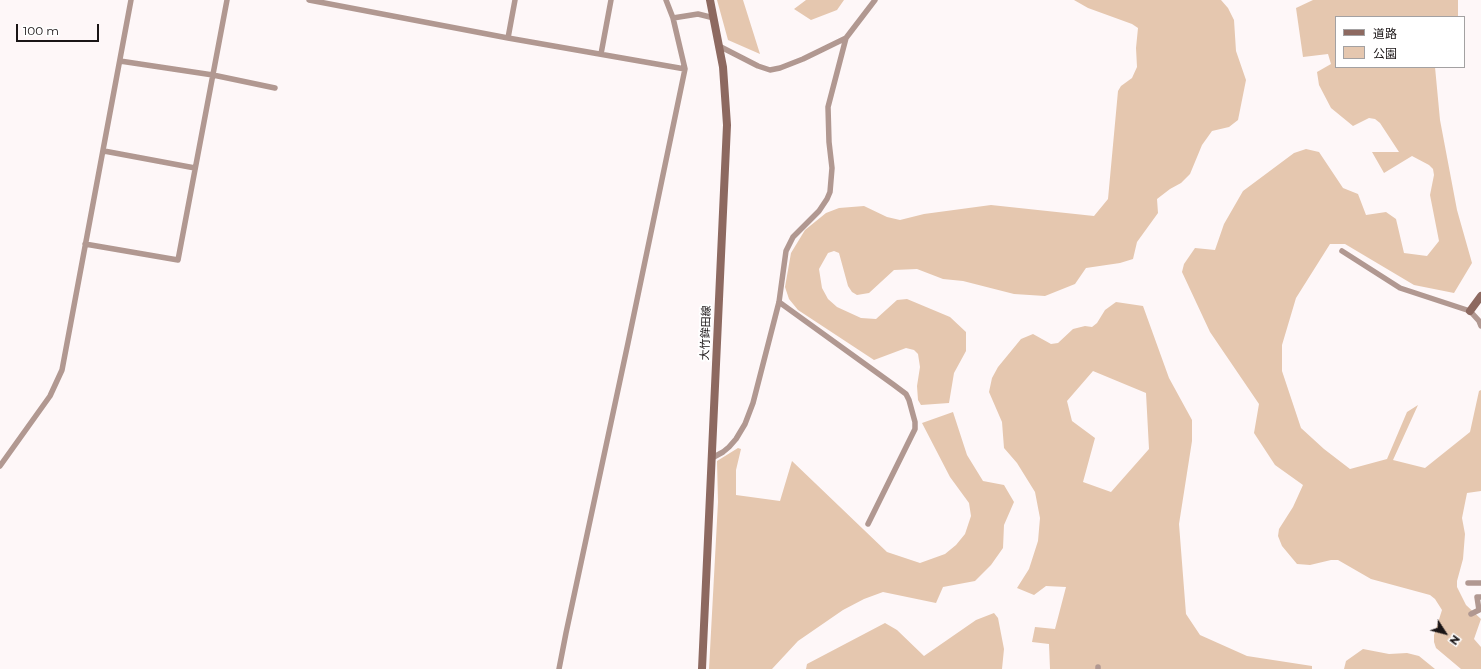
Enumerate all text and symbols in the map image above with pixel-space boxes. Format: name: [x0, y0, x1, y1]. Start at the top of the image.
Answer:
scale bar: [18, 16, 101, 42]
legend: [1335, 16, 1465, 68]
text: 100 m: [23, 23, 59, 38]
text: 道路: [1373, 26, 1397, 41]
text: 公園: [1373, 46, 1397, 61]
street label: 大竹鉾田線: [698, 305, 714, 361]
north arrow: [1425, 613, 1465, 653]
text: N: [1446, 632, 1463, 648]

